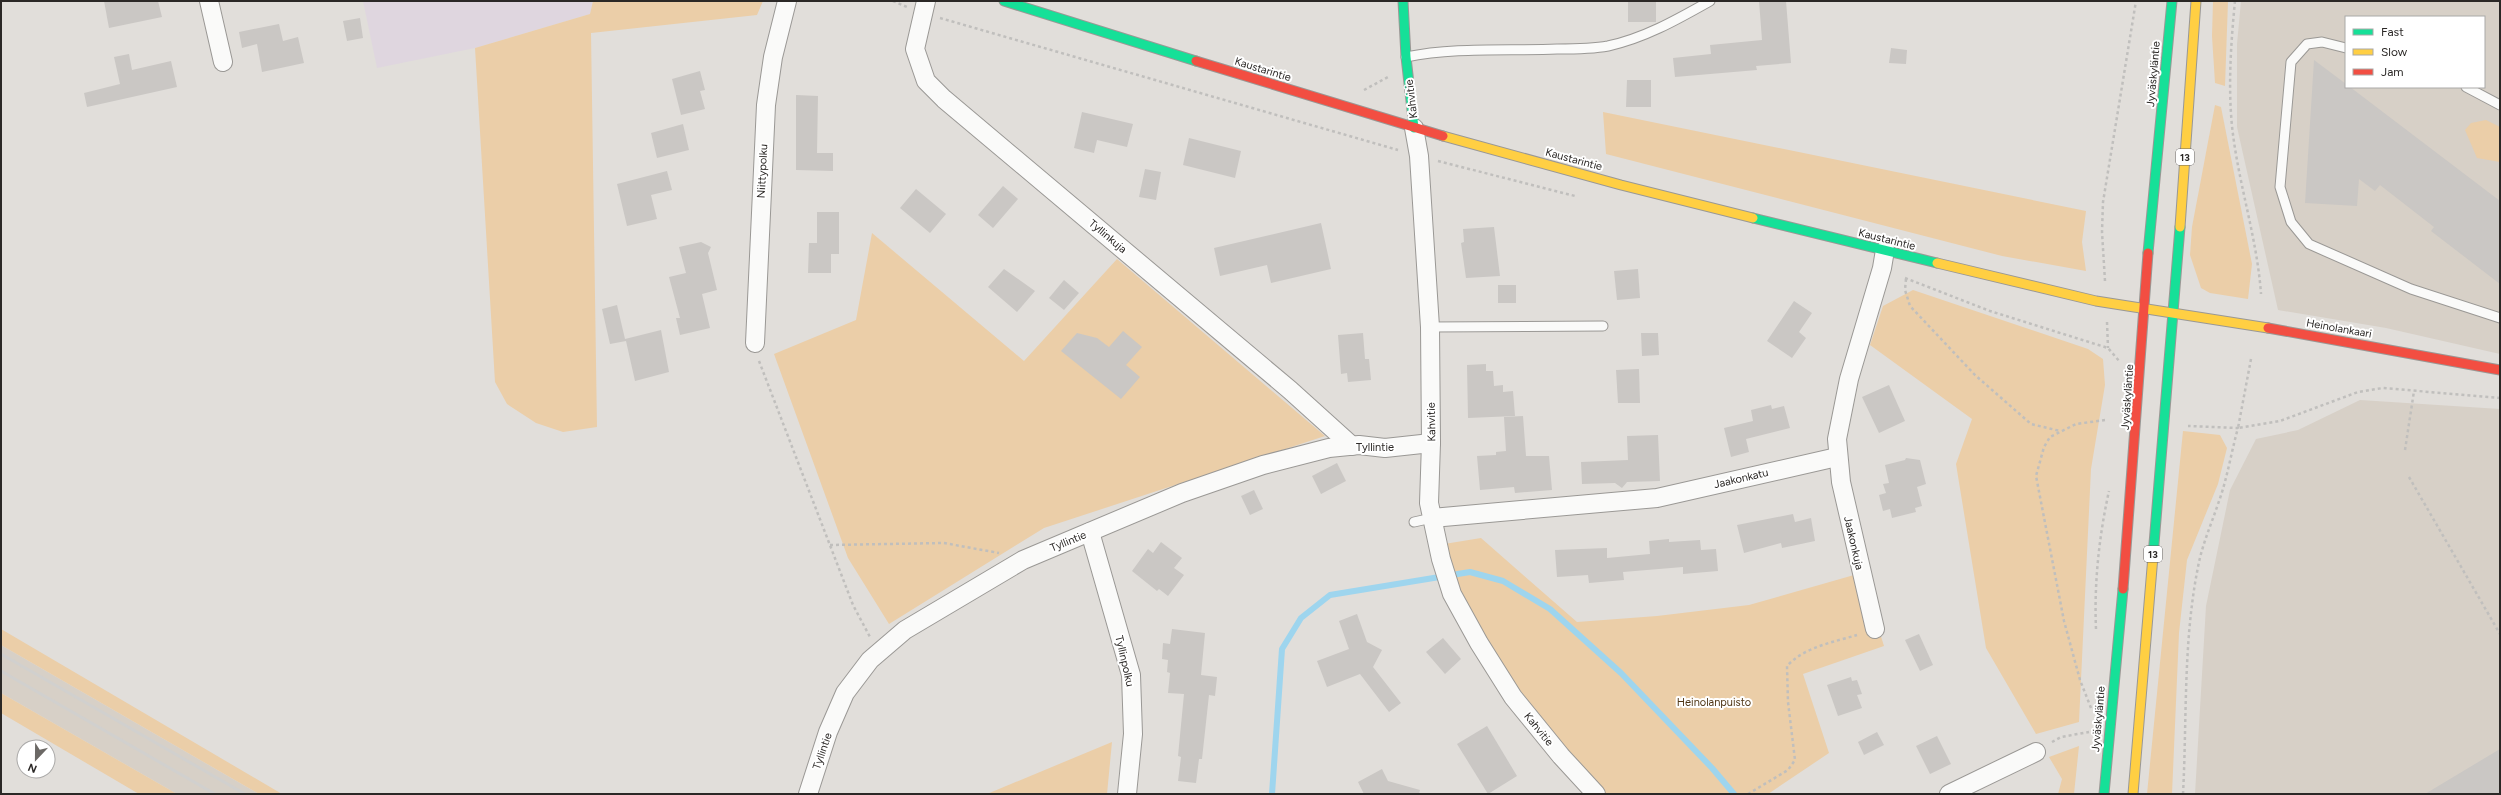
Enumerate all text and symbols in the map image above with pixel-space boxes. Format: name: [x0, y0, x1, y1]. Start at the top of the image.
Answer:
legend: [2345, 16, 2485, 88]
text: Fast: [2381, 25, 2404, 39]
street label: Jyväskyläntie: [2144, 41, 2163, 107]
text: Slow: [2381, 45, 2408, 59]
street label: Kaustarintie: [1233, 55, 1293, 84]
text: Jam: [2381, 65, 2404, 79]
street label: Kahvitie: [1403, 79, 1420, 119]
street label: Niittypolku: [755, 143, 770, 199]
street label: Kaustarintie: [1544, 146, 1604, 173]
road number: 13: [2176, 149, 2194, 165]
street label: Tyllinkuja: [1086, 217, 1129, 256]
street label: Kaustarintie: [1857, 226, 1917, 253]
street label: Heinolankaari: [2305, 316, 2373, 341]
street label: Jyväskyläntie: [2119, 364, 2136, 430]
street label: Kahvitie: [1425, 402, 1438, 442]
street label: Tyllintie: [1356, 441, 1394, 454]
street label: Jaakonkatu: [1712, 466, 1770, 491]
street label: Jaakonkuja: [1841, 515, 1866, 571]
street label: Tyllintie: [1048, 528, 1088, 555]
road number: 13: [2144, 546, 2162, 562]
street label: Tyllinpolku: [1112, 634, 1137, 688]
street label: Jyväskyläntie: [2089, 686, 2108, 752]
park label: Heinolanpuisto: [1677, 696, 1751, 709]
street label: Kahvitie: [1521, 710, 1556, 749]
street label: Tyllintie: [810, 731, 835, 771]
north arrow: [16, 739, 56, 779]
text: N: [26, 760, 39, 775]

